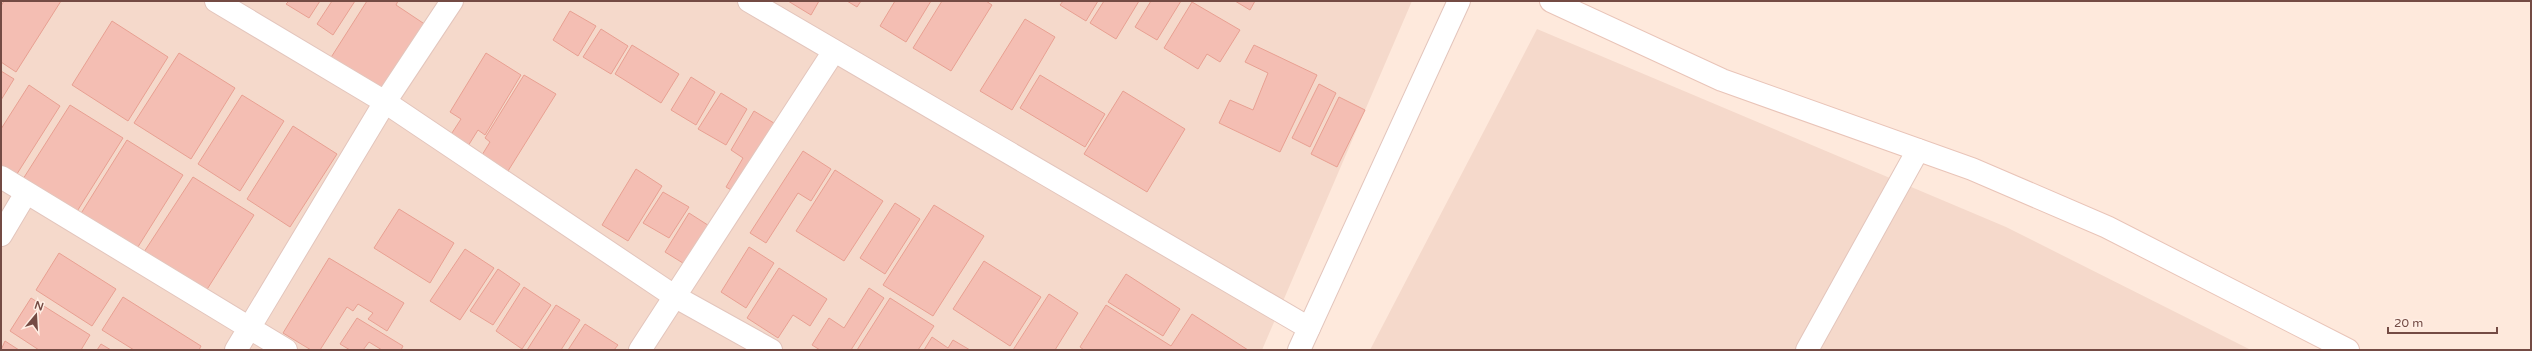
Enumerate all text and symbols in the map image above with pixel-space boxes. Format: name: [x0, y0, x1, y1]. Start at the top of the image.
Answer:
north arrow: [16, 295, 56, 335]
text: N: [33, 298, 45, 314]
scale bar: [2388, 309, 2497, 335]
text: 20 m: [2394, 316, 2423, 330]

